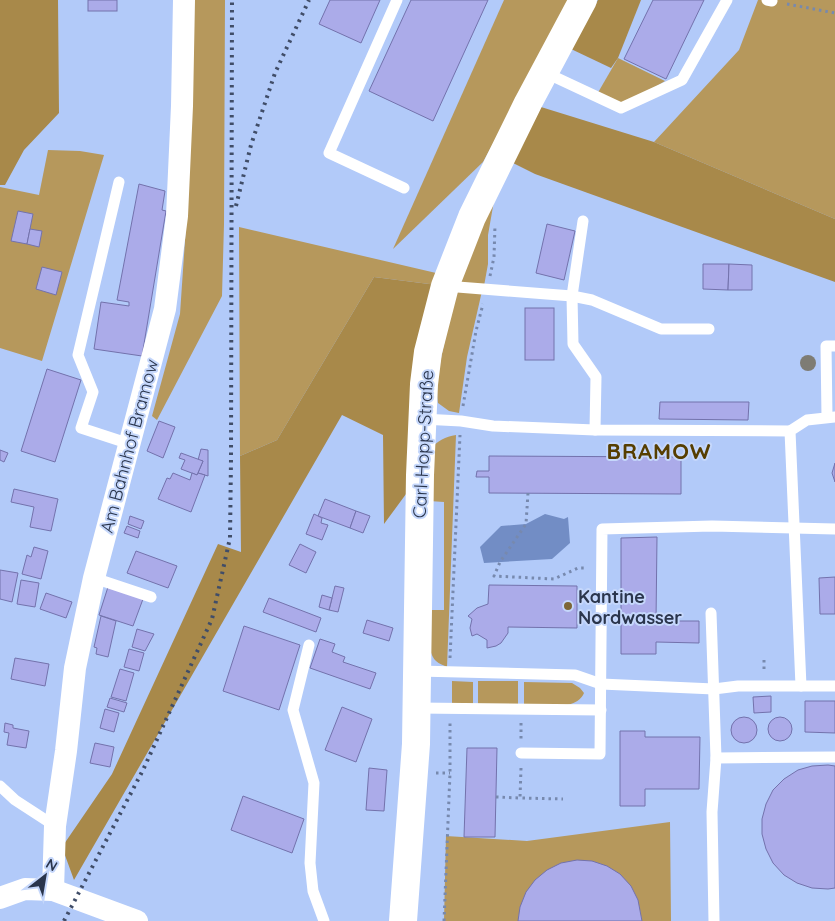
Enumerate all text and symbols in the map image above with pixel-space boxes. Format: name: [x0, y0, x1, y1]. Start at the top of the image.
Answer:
street label: Am Bahnhof Bramow: [95, 357, 163, 535]
street label: Carl-Hopp-Straße: [408, 369, 438, 519]
district label: BRAMOW: [607, 437, 711, 465]
place label: Kantine Nordwasser: [578, 585, 682, 629]
marker: Kantine Nordwasser: [562, 600, 574, 612]
north arrow: [20, 851, 70, 901]
text: N: [43, 854, 61, 875]

